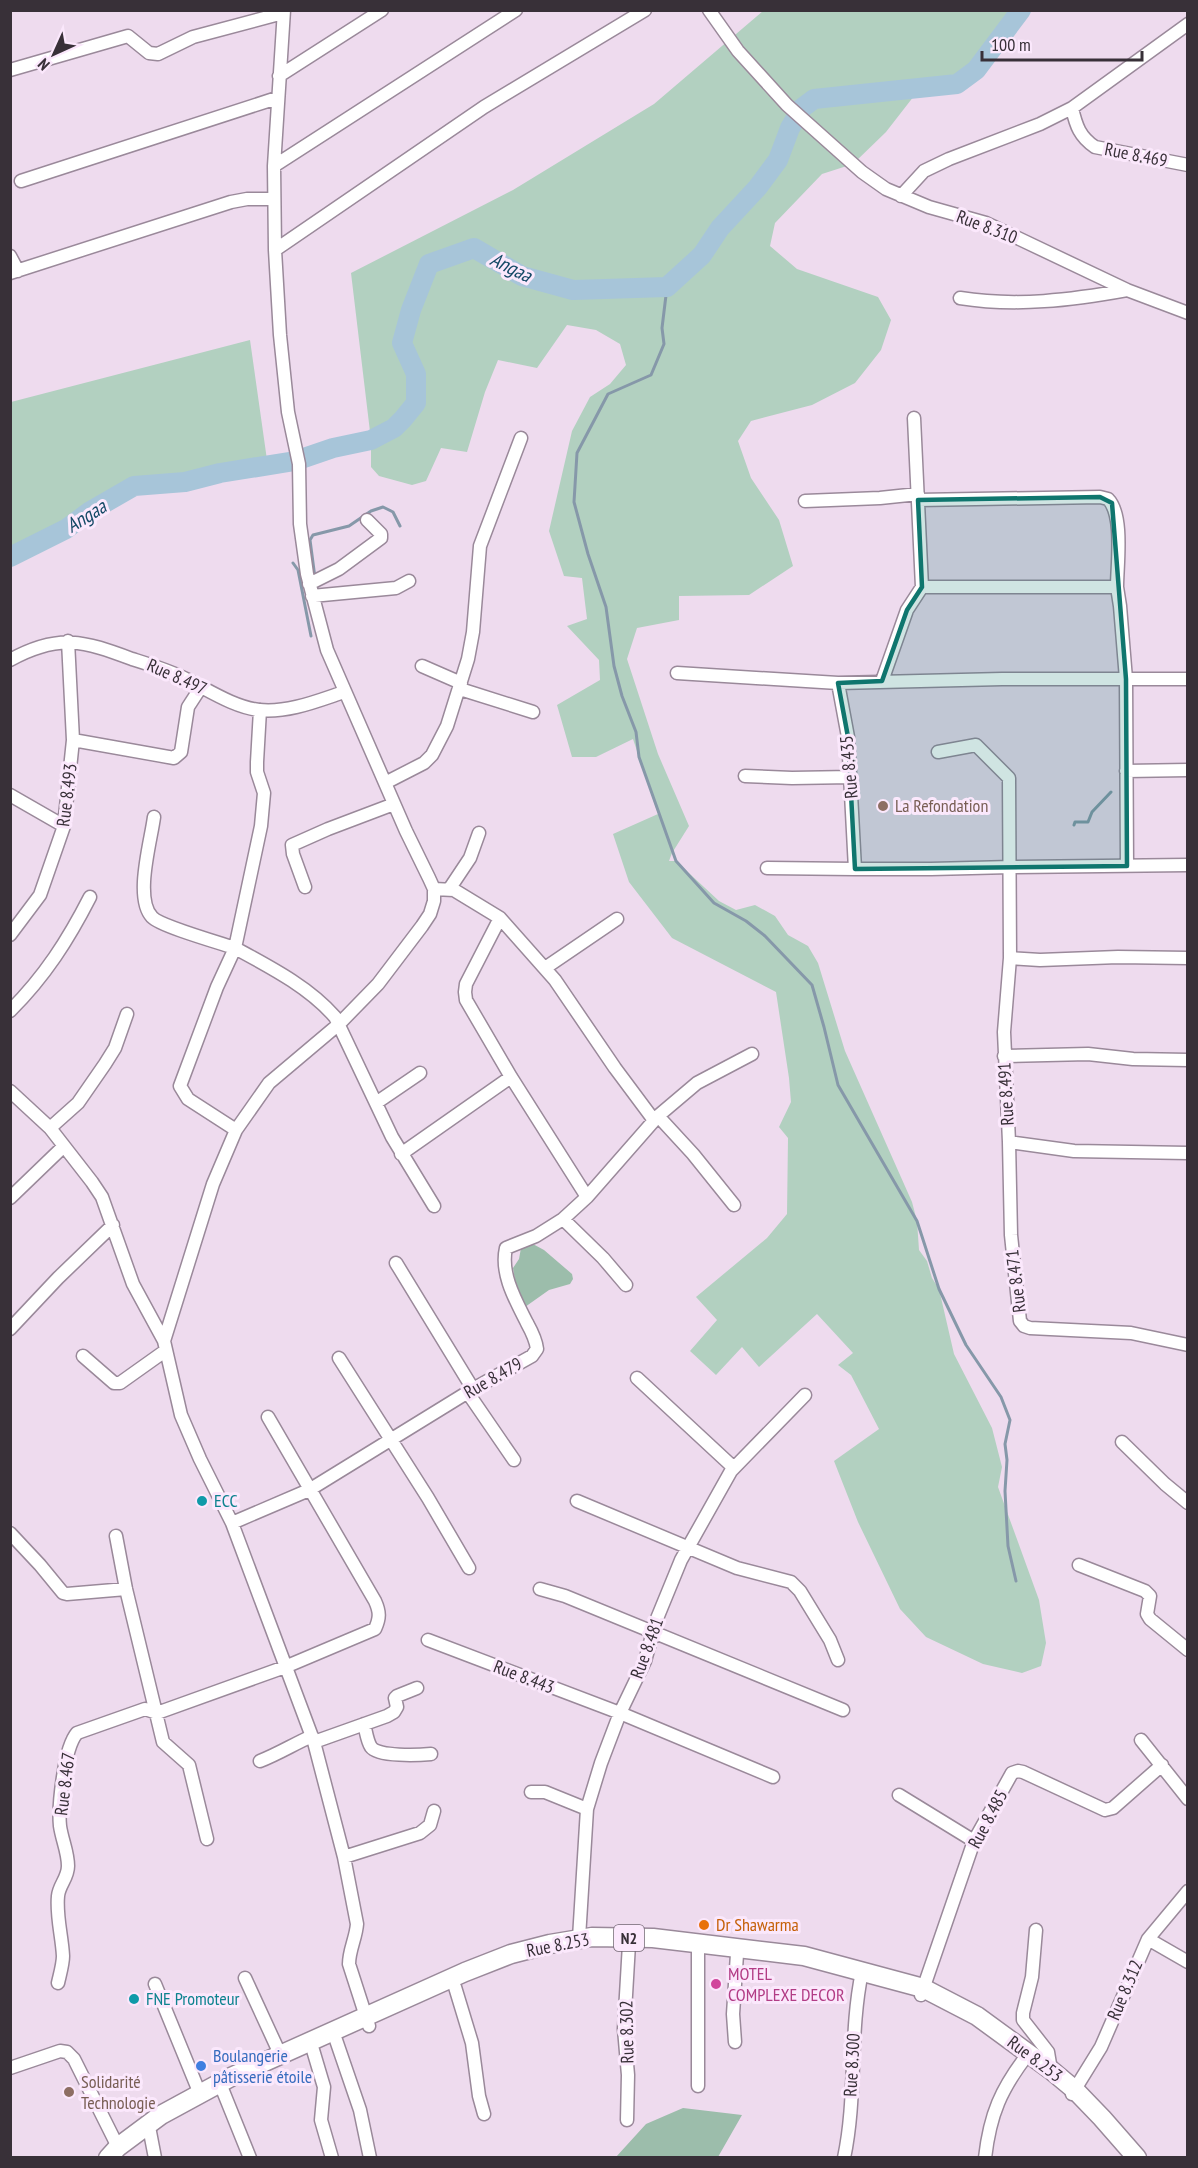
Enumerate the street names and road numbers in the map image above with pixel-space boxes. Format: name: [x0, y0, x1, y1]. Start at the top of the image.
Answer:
street label: Rue 8.469: [1103, 137, 1169, 172]
street label: Rue 8.310: [954, 204, 1021, 249]
street label: Rue 8.497: [144, 653, 211, 700]
street label: Rue 8.435: [834, 735, 863, 800]
street label: Rue 8.493: [51, 762, 82, 828]
street label: Rue 8.491: [992, 1062, 1019, 1126]
street label: Rue 8.471: [1000, 1248, 1031, 1314]
street label: Rue 8.479: [460, 1352, 526, 1403]
street label: Rue 8.481: [625, 1614, 668, 1682]
street label: Rue 8.443: [491, 1654, 558, 1699]
street label: Rue 8.467: [49, 1751, 80, 1817]
street label: Rue 8.485: [963, 1785, 1013, 1852]
road number: N2: [614, 1925, 644, 1951]
street label: Rue 8.253: [525, 1927, 591, 1962]
street label: Rue 8.312: [1102, 1956, 1147, 2023]
street label: Rue 8.302: [614, 2000, 639, 2064]
street label: Rue 8.253: [1003, 2030, 1068, 2087]
street label: Rue 8.300: [838, 2033, 865, 2097]

